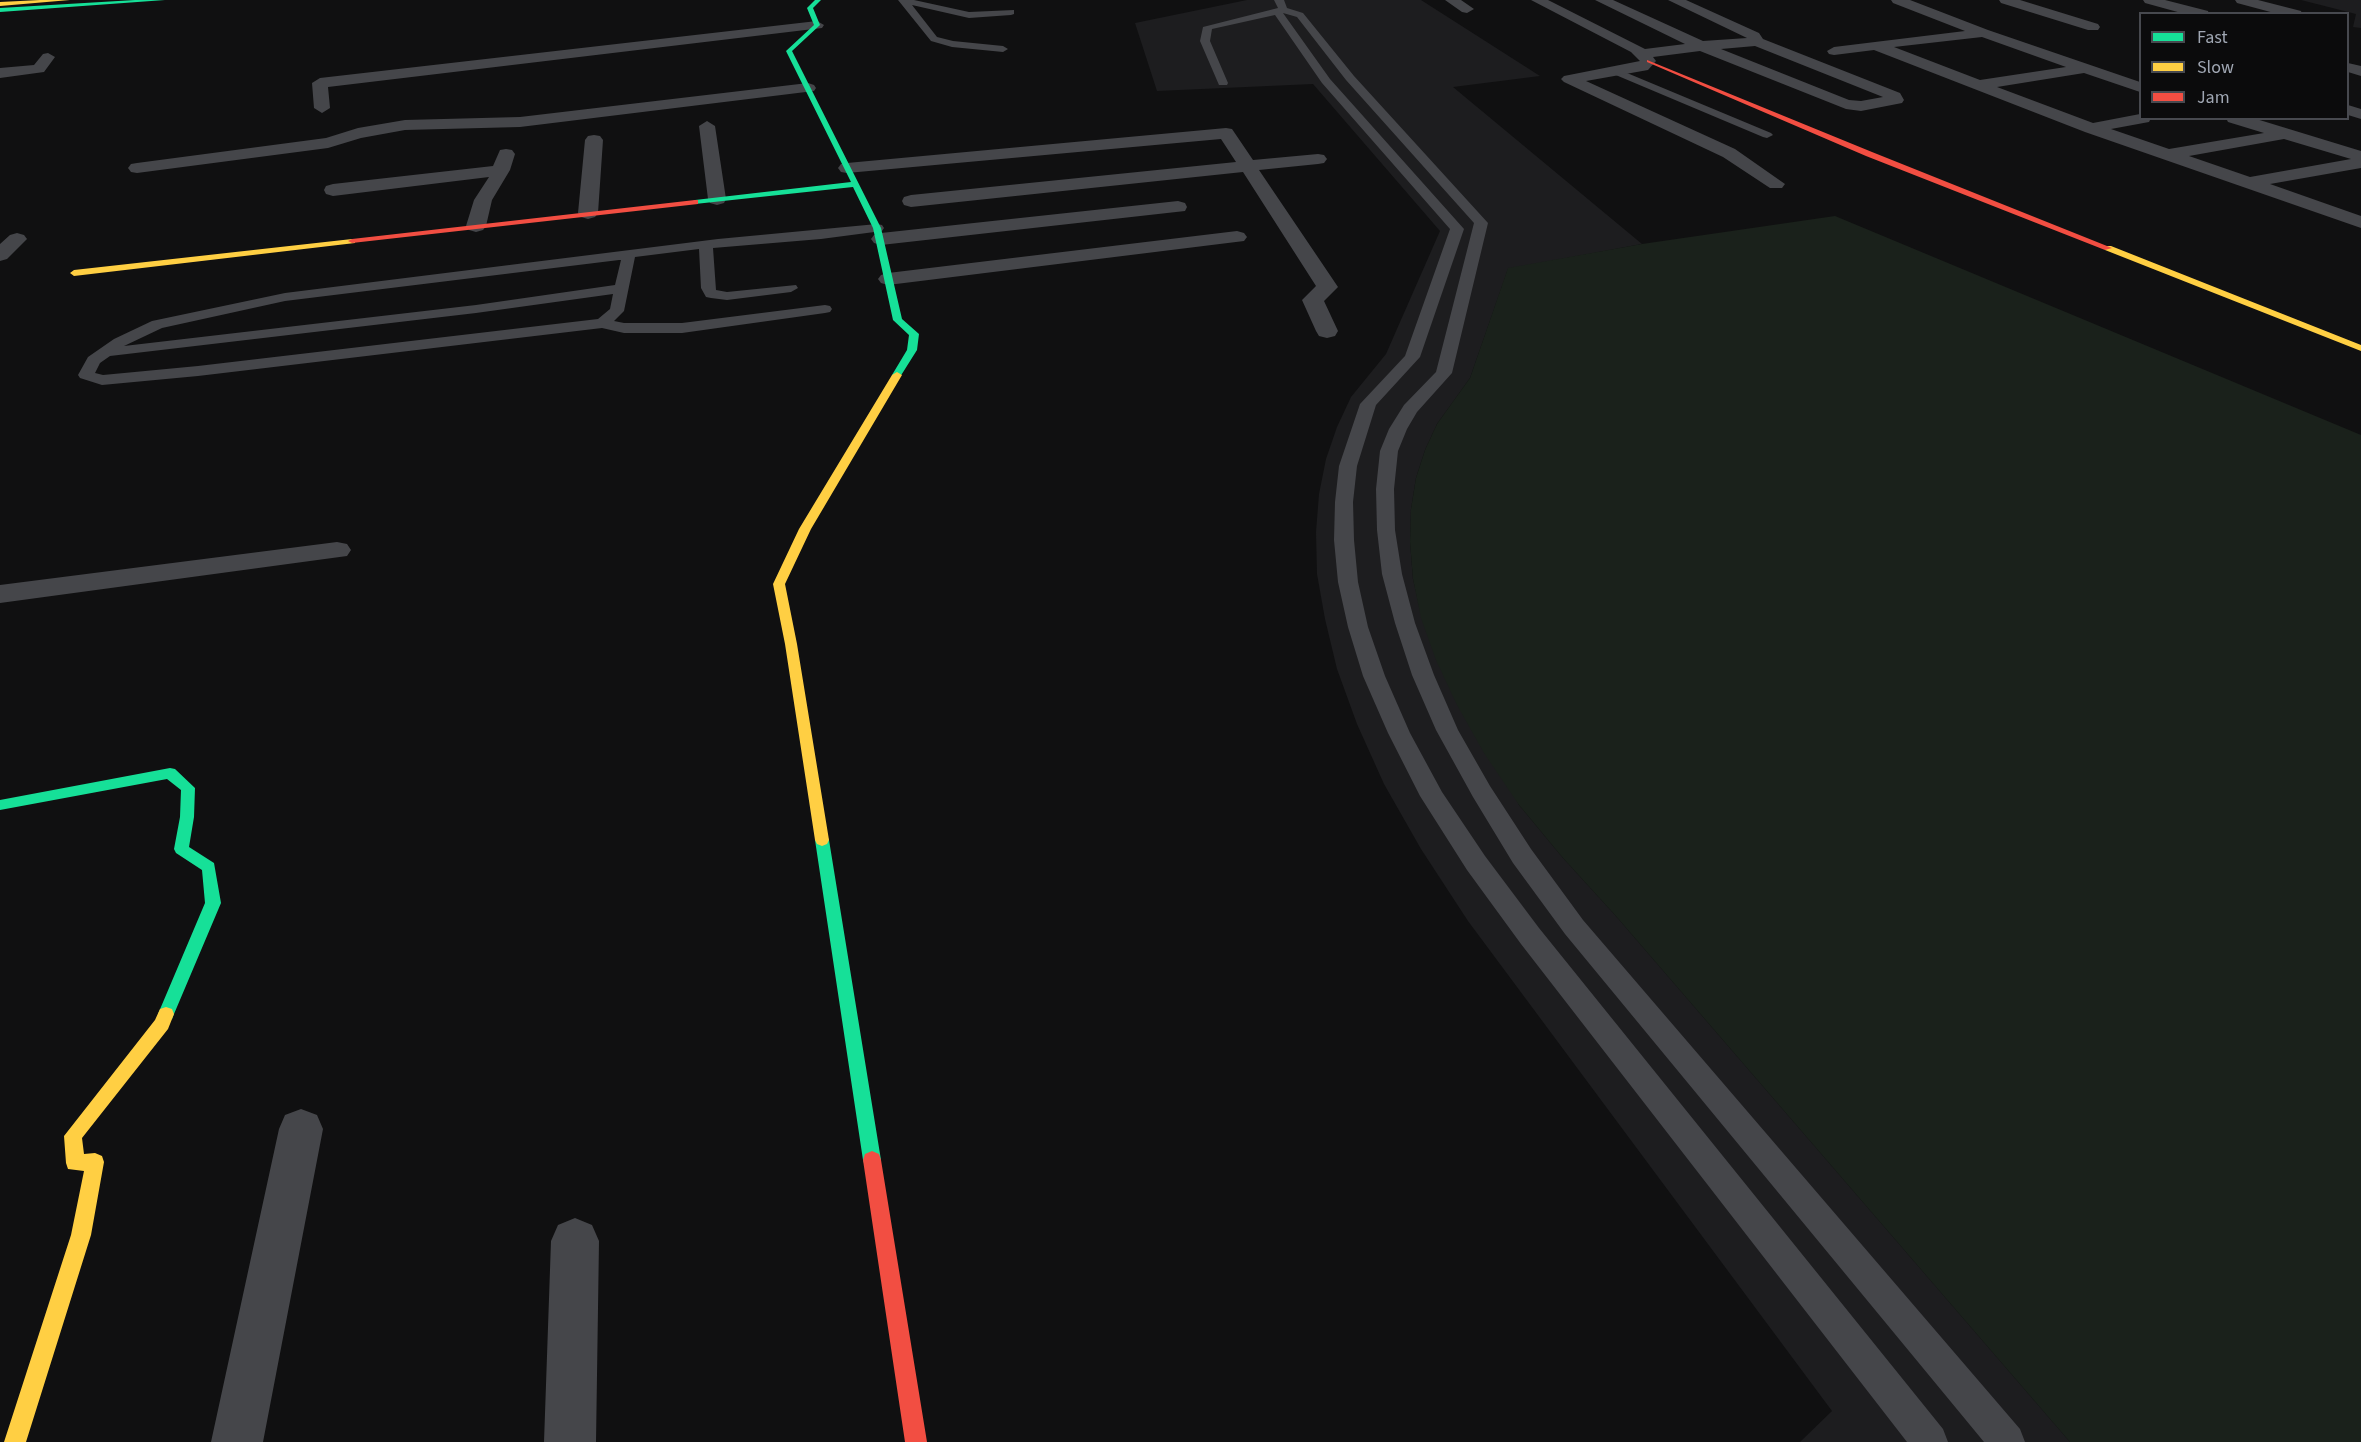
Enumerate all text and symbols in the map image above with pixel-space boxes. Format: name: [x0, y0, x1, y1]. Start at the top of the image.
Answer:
legend: [2139, 12, 2349, 120]
text: Fast: [2197, 25, 2228, 50]
text: Slow: [2197, 55, 2234, 80]
text: Jam: [2197, 85, 2230, 110]

